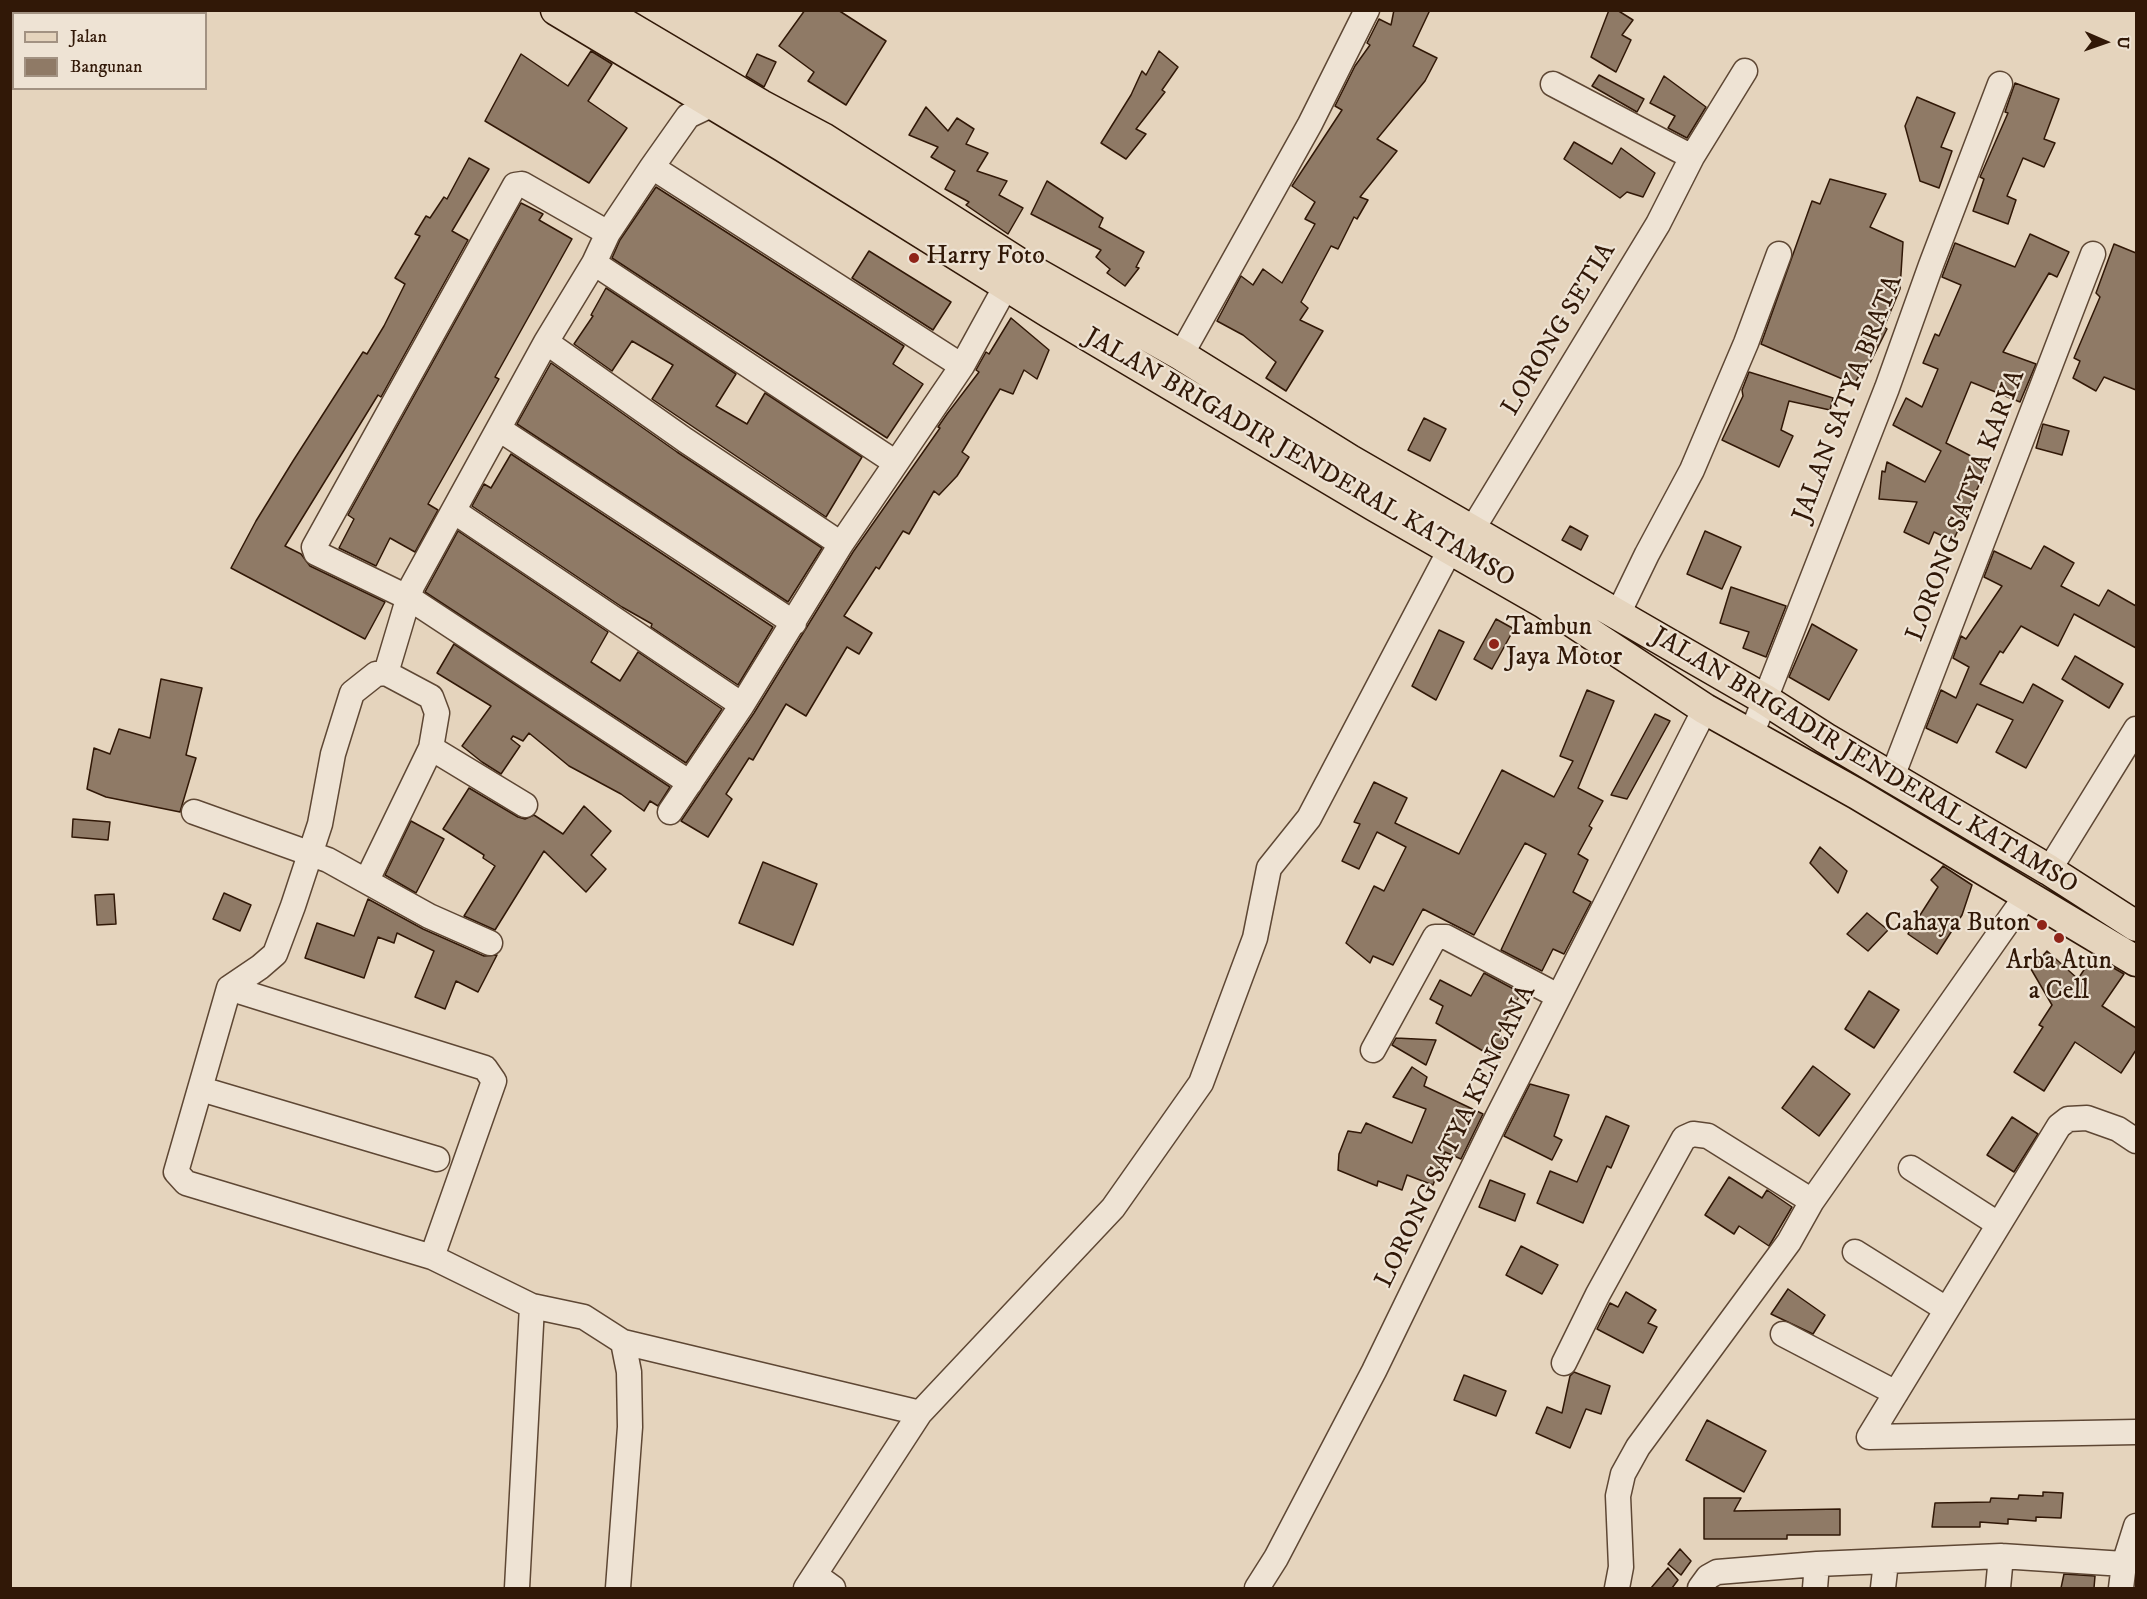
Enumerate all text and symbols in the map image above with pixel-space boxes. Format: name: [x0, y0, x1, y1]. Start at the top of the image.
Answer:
legend: [12, 12, 207, 90]
north arrow: [2075, 12, 2135, 72]
text: Jalan: [70, 26, 107, 48]
text: U: [2113, 36, 2133, 49]
text: Bangunan: [70, 56, 142, 78]
street label: LORONG SETIA: [1496, 238, 1624, 422]
place label: Harry Foto: [926, 242, 1045, 274]
marker: Harry Foto: [907, 251, 921, 265]
street label: JALAN SATYA BRATA: [1788, 271, 1910, 527]
street label: JALAN BRIGADIR JENDERAL KATAMSO: [1078, 323, 1520, 595]
street label: LORONG SATYA KARYA: [1901, 366, 2033, 646]
place label: Tambun Jaya Motor: [1506, 613, 1622, 674]
street label: JALAN BRIGADIR JENDERAL KATAMSO: [1645, 622, 2083, 902]
marker: Tambun Jaya Motor: [1487, 637, 1501, 651]
place label: Cahaya Buton: [1885, 909, 2030, 941]
marker: Cahaya Buton: [2035, 918, 2049, 932]
marker: Arba Atun a Cell: [2052, 931, 2066, 945]
place label: Arba Atun a Cell: [2006, 947, 2112, 1008]
street label: LORONG SATYA KENCANA: [1370, 981, 1544, 1293]

